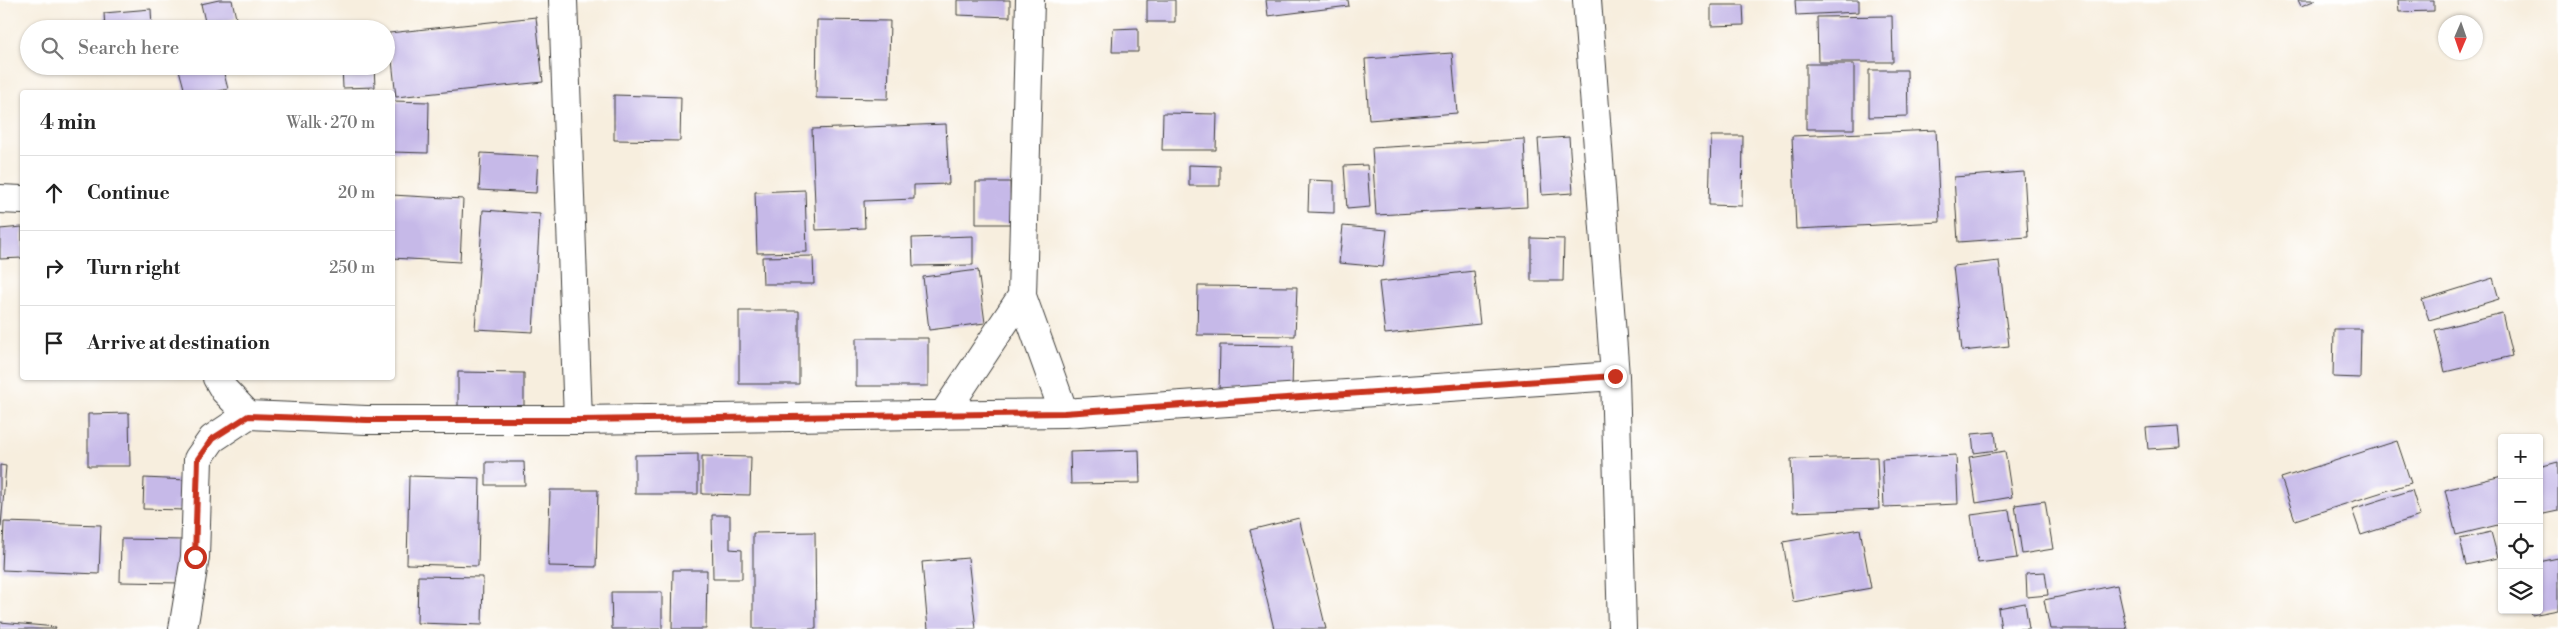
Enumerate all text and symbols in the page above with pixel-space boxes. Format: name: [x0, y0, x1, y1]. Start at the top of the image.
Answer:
north arrow: [2438, 15, 2483, 60]
search box: [20, 20, 395, 75]
icon: search: [38, 34, 66, 62]
text: Search here: [78, 36, 179, 60]
text: 4 min: [40, 110, 96, 136]
text: Walk · 270 m: [286, 113, 375, 133]
icon: ahead: [40, 179, 68, 207]
text: Continue: [87, 181, 170, 205]
text: 20 m: [338, 183, 375, 203]
icon: right: [40, 254, 68, 282]
text: Turn right: [87, 256, 180, 280]
text: 250 m: [329, 258, 375, 278]
icon: arrive: [40, 329, 68, 357]
text: Arrive at destination: [87, 331, 270, 355]
route end: [1604, 365, 1627, 388]
map controls: [2498, 434, 2543, 614]
button: +: [2498, 434, 2543, 479]
button: −: [2498, 479, 2543, 524]
button: locate: [2498, 524, 2543, 569]
route start: [184, 546, 207, 569]
button: layers: [2498, 569, 2543, 614]

